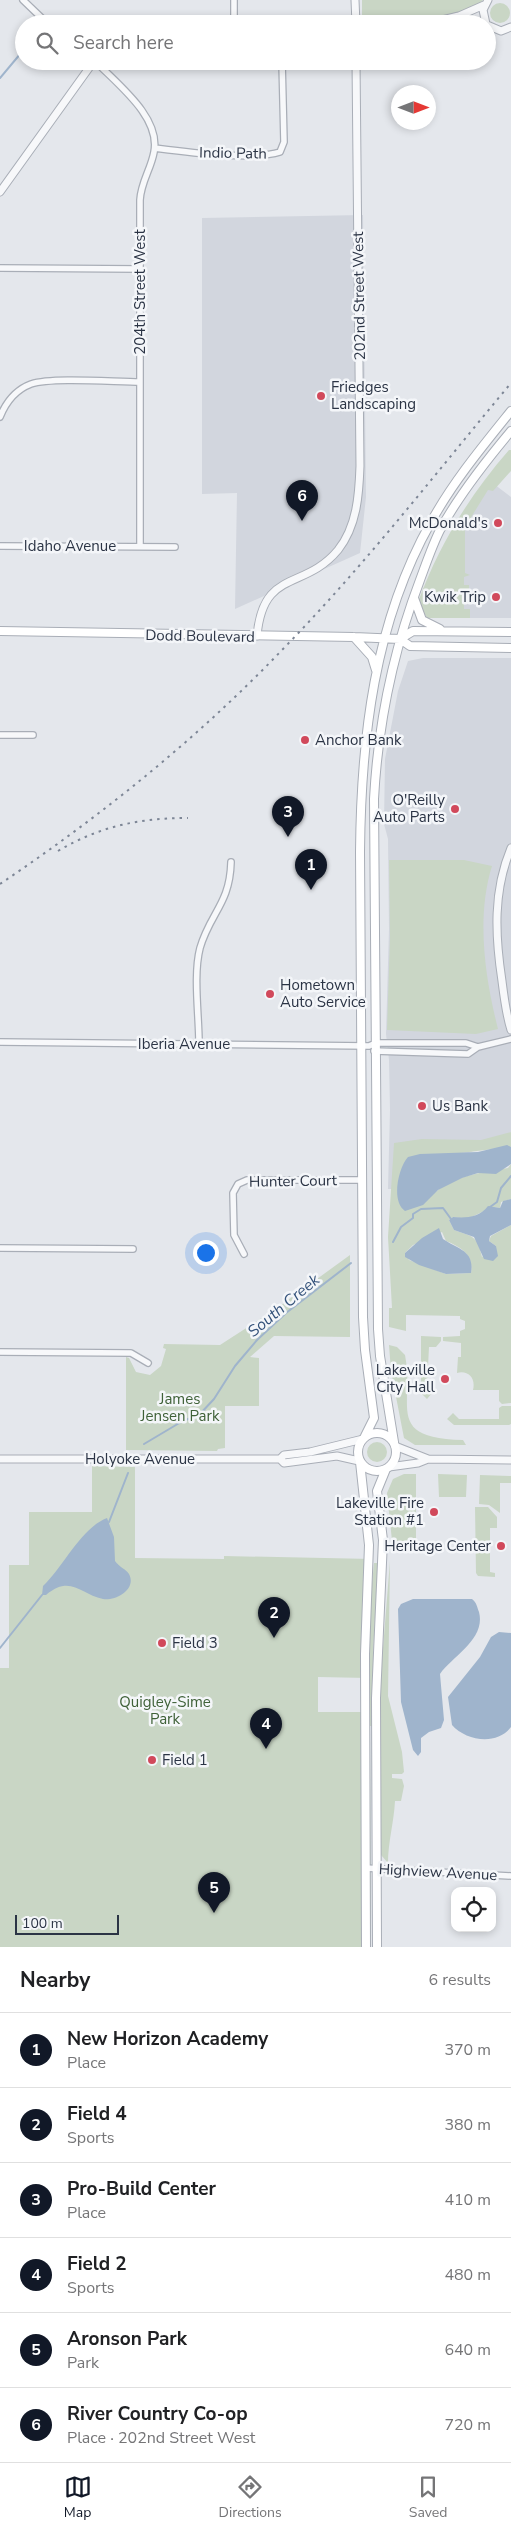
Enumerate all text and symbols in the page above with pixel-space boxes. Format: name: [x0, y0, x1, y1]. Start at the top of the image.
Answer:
search box: [15, 15, 496, 70]
icon: search: [33, 29, 61, 57]
text: Search here: [73, 30, 174, 56]
north arrow: [391, 85, 436, 130]
street label: Indio Path: [199, 142, 267, 164]
street label: 204th Street West: [130, 229, 150, 355]
street label: 202nd Street West: [348, 231, 370, 361]
place label: Friedges Landscaping: [331, 377, 416, 414]
marker: Friedges Landscaping: [315, 390, 327, 402]
pin: 6: [286, 480, 318, 521]
place label: McDonald's: [409, 513, 488, 533]
marker: McDonald's: [492, 517, 504, 529]
street label: Idaho Avenue: [24, 536, 116, 556]
place label: Kwik Trip: [424, 587, 486, 607]
marker: Kwik Trip: [490, 591, 502, 603]
street label: Dodd Boulevard: [145, 625, 255, 647]
place label: Anchor Bank: [315, 730, 402, 750]
marker: Anchor Bank: [299, 734, 311, 746]
place label: O'Reilly Auto Parts: [373, 790, 445, 827]
pin: 3: [272, 796, 304, 837]
marker: O'Reilly Auto Parts: [449, 803, 461, 815]
pin: 1: [295, 849, 327, 890]
place label: Hometown Auto Service: [280, 975, 366, 1012]
marker: Hometown Auto Service: [264, 988, 276, 1000]
street label: Iberia Avenue: [138, 1034, 230, 1054]
place label: Us Bank: [432, 1096, 489, 1116]
marker: Us Bank: [416, 1100, 428, 1112]
street label: Hunter Court: [249, 1170, 338, 1192]
your location: [193, 1240, 219, 1266]
water label: South Creek: [243, 1268, 325, 1342]
place label: Lakeville City Hall: [376, 1360, 436, 1397]
marker: Lakeville City Hall: [439, 1373, 451, 1385]
park label: James Jensen Park: [140, 1389, 220, 1426]
street label: Holyoke Avenue: [85, 1449, 195, 1469]
place label: Lakeville Fire Station #1: [336, 1493, 424, 1530]
marker: Lakeville Fire Station #1: [428, 1506, 440, 1518]
place label: Heritage Center: [384, 1536, 492, 1556]
marker: Heritage Center: [495, 1540, 507, 1552]
pin: 2: [258, 1597, 290, 1638]
place label: Field 3: [172, 1633, 218, 1653]
marker: Field 3: [156, 1637, 168, 1649]
park label: Quigley-Sime Park: [119, 1692, 211, 1729]
pin: 4: [250, 1708, 282, 1749]
place label: Field 1: [162, 1750, 208, 1770]
marker: Field 1: [146, 1754, 158, 1766]
street label: Highview Avenue: [378, 1859, 498, 1885]
pin: 5: [198, 1872, 230, 1913]
map controls: [451, 1887, 496, 1932]
button: locate: [451, 1887, 496, 1932]
scale bar: [15, 1912, 119, 1935]
text: 100 m: [22, 1914, 63, 1933]
text: Nearby: [20, 1966, 90, 1994]
text: 6 results: [429, 1969, 491, 1991]
text: New Horizon Academy: [67, 2026, 268, 2052]
text: 1: [31, 2039, 41, 2061]
text: 370 m: [444, 2039, 491, 2061]
text: Place: [67, 2052, 106, 2074]
text: Field 4: [67, 2101, 127, 2127]
text: 2: [31, 2114, 41, 2136]
text: 380 m: [444, 2114, 491, 2136]
text: Sports: [67, 2127, 115, 2149]
text: Pro-Build Center: [67, 2176, 216, 2202]
text: 3: [31, 2189, 41, 2211]
text: 410 m: [444, 2189, 491, 2211]
text: Place: [67, 2202, 106, 2224]
text: Field 2: [67, 2251, 127, 2277]
text: 4: [31, 2264, 41, 2286]
text: 480 m: [444, 2264, 491, 2286]
text: Sports: [67, 2277, 115, 2299]
text: Aronson Park: [67, 2326, 187, 2352]
text: 5: [31, 2339, 41, 2361]
text: 640 m: [444, 2339, 491, 2361]
text: Park: [67, 2352, 99, 2374]
text: River Country Co-op: [67, 2401, 248, 2427]
text: 6: [31, 2414, 41, 2436]
text: 720 m: [444, 2414, 491, 2436]
text: Place · 202nd Street West: [67, 2427, 255, 2449]
tab: Map: [64, 2473, 92, 2522]
tab: Directions: [219, 2473, 282, 2522]
tab: Saved: [409, 2473, 447, 2522]

